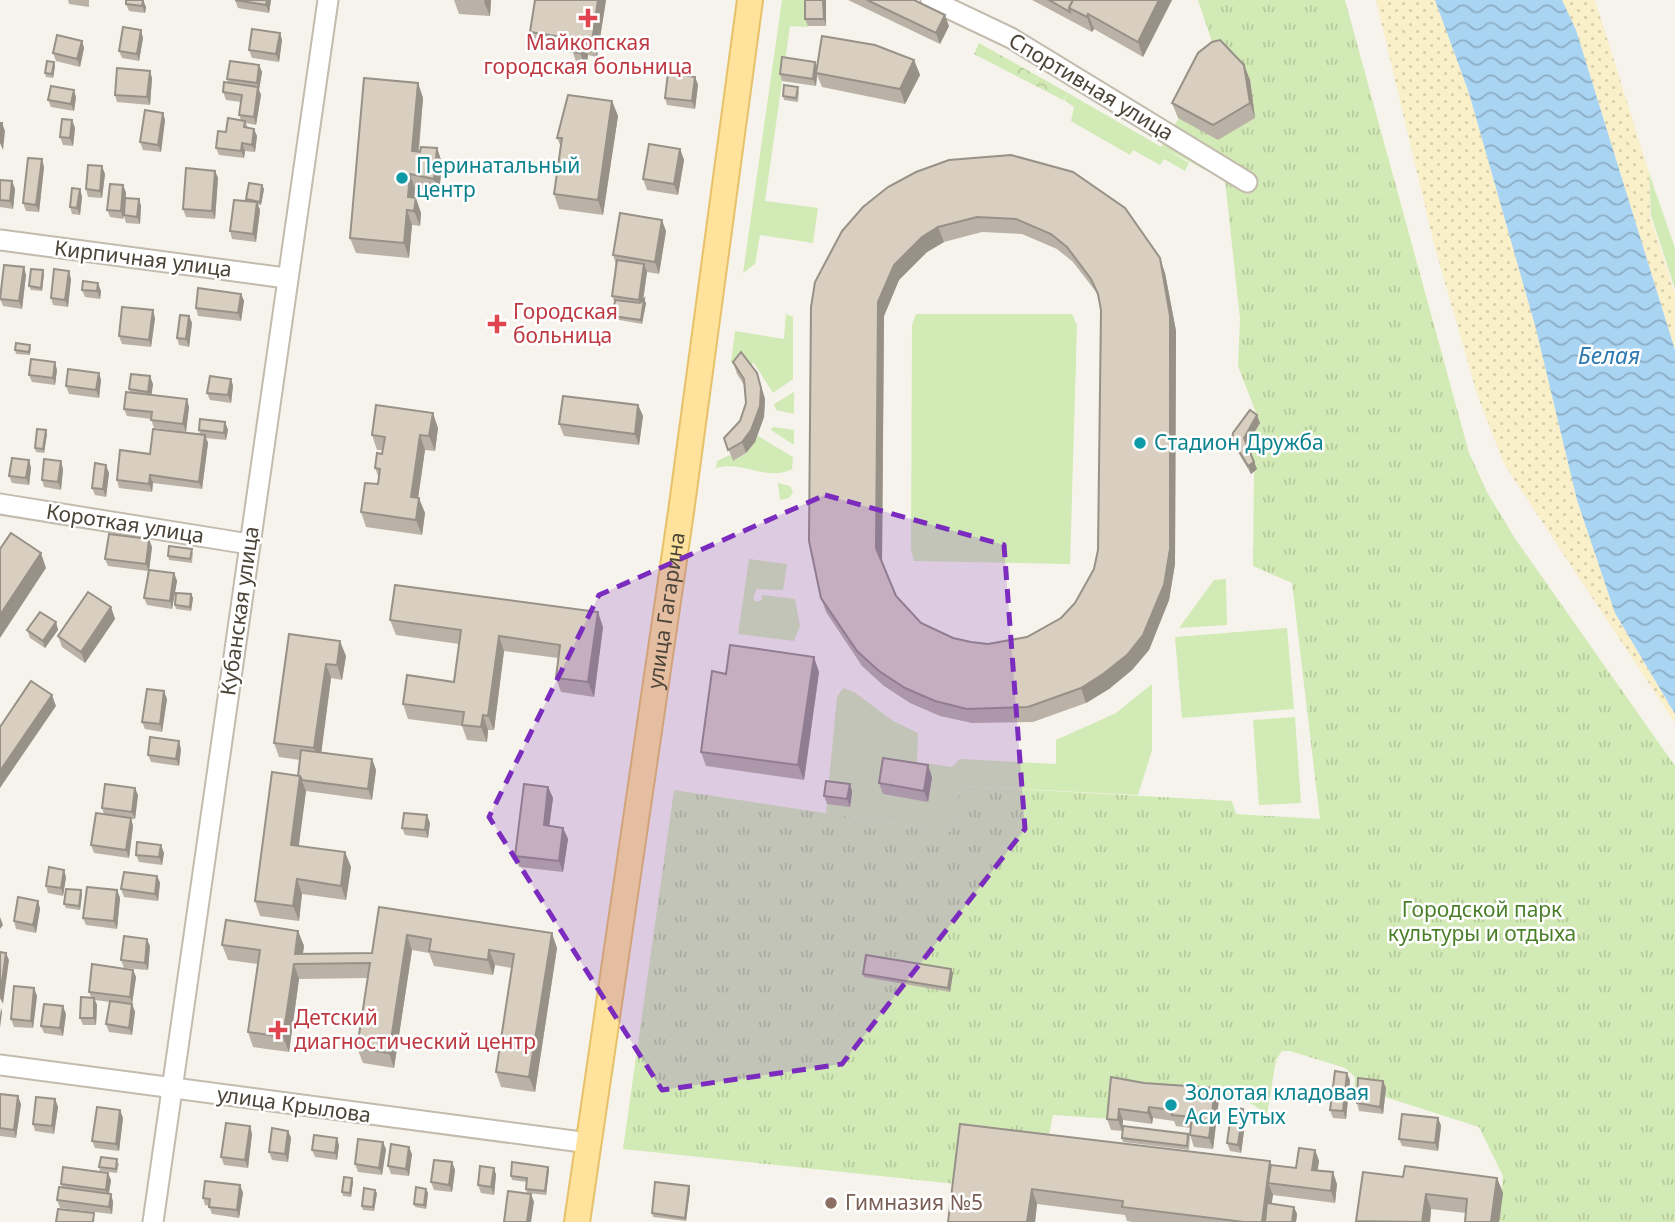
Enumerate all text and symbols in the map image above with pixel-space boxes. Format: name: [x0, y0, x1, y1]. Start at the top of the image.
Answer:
marker: Майкопская городская больница: [578, 8, 598, 28]
street label: Спортивная улица: [1004, 26, 1179, 146]
place label: Майкопская городская больница: [484, 28, 692, 80]
place label: Перинатальный центр: [416, 151, 580, 203]
marker: Перинатальный центр: [394, 170, 410, 186]
street label: Кирпичная улица: [53, 233, 234, 283]
place label: Городская больница: [513, 297, 618, 349]
marker: Городская больница: [487, 314, 507, 334]
water label: Белая: [1578, 339, 1640, 371]
place label: Стадион Дружба: [1154, 428, 1324, 456]
marker: Стадион Дружба: [1132, 435, 1148, 451]
street label: Короткая улица: [44, 497, 206, 549]
street label: Кубанская улица: [213, 524, 265, 697]
street label: улица Гагарина: [640, 530, 691, 691]
park label: Городской парк культуры и отдыха: [1388, 895, 1576, 947]
place label: Детский диагностический центр: [294, 1003, 536, 1055]
marker: Детский диагностический центр: [268, 1020, 288, 1040]
place label: Золотая кладовая Аси Еутых: [1185, 1078, 1369, 1130]
street label: улица Крылова: [215, 1079, 373, 1129]
marker: Золотая кладовая Аси Еутых: [1163, 1097, 1179, 1113]
place label: Гимназия №5: [845, 1188, 983, 1216]
marker: Гимназия №5: [823, 1195, 839, 1211]

